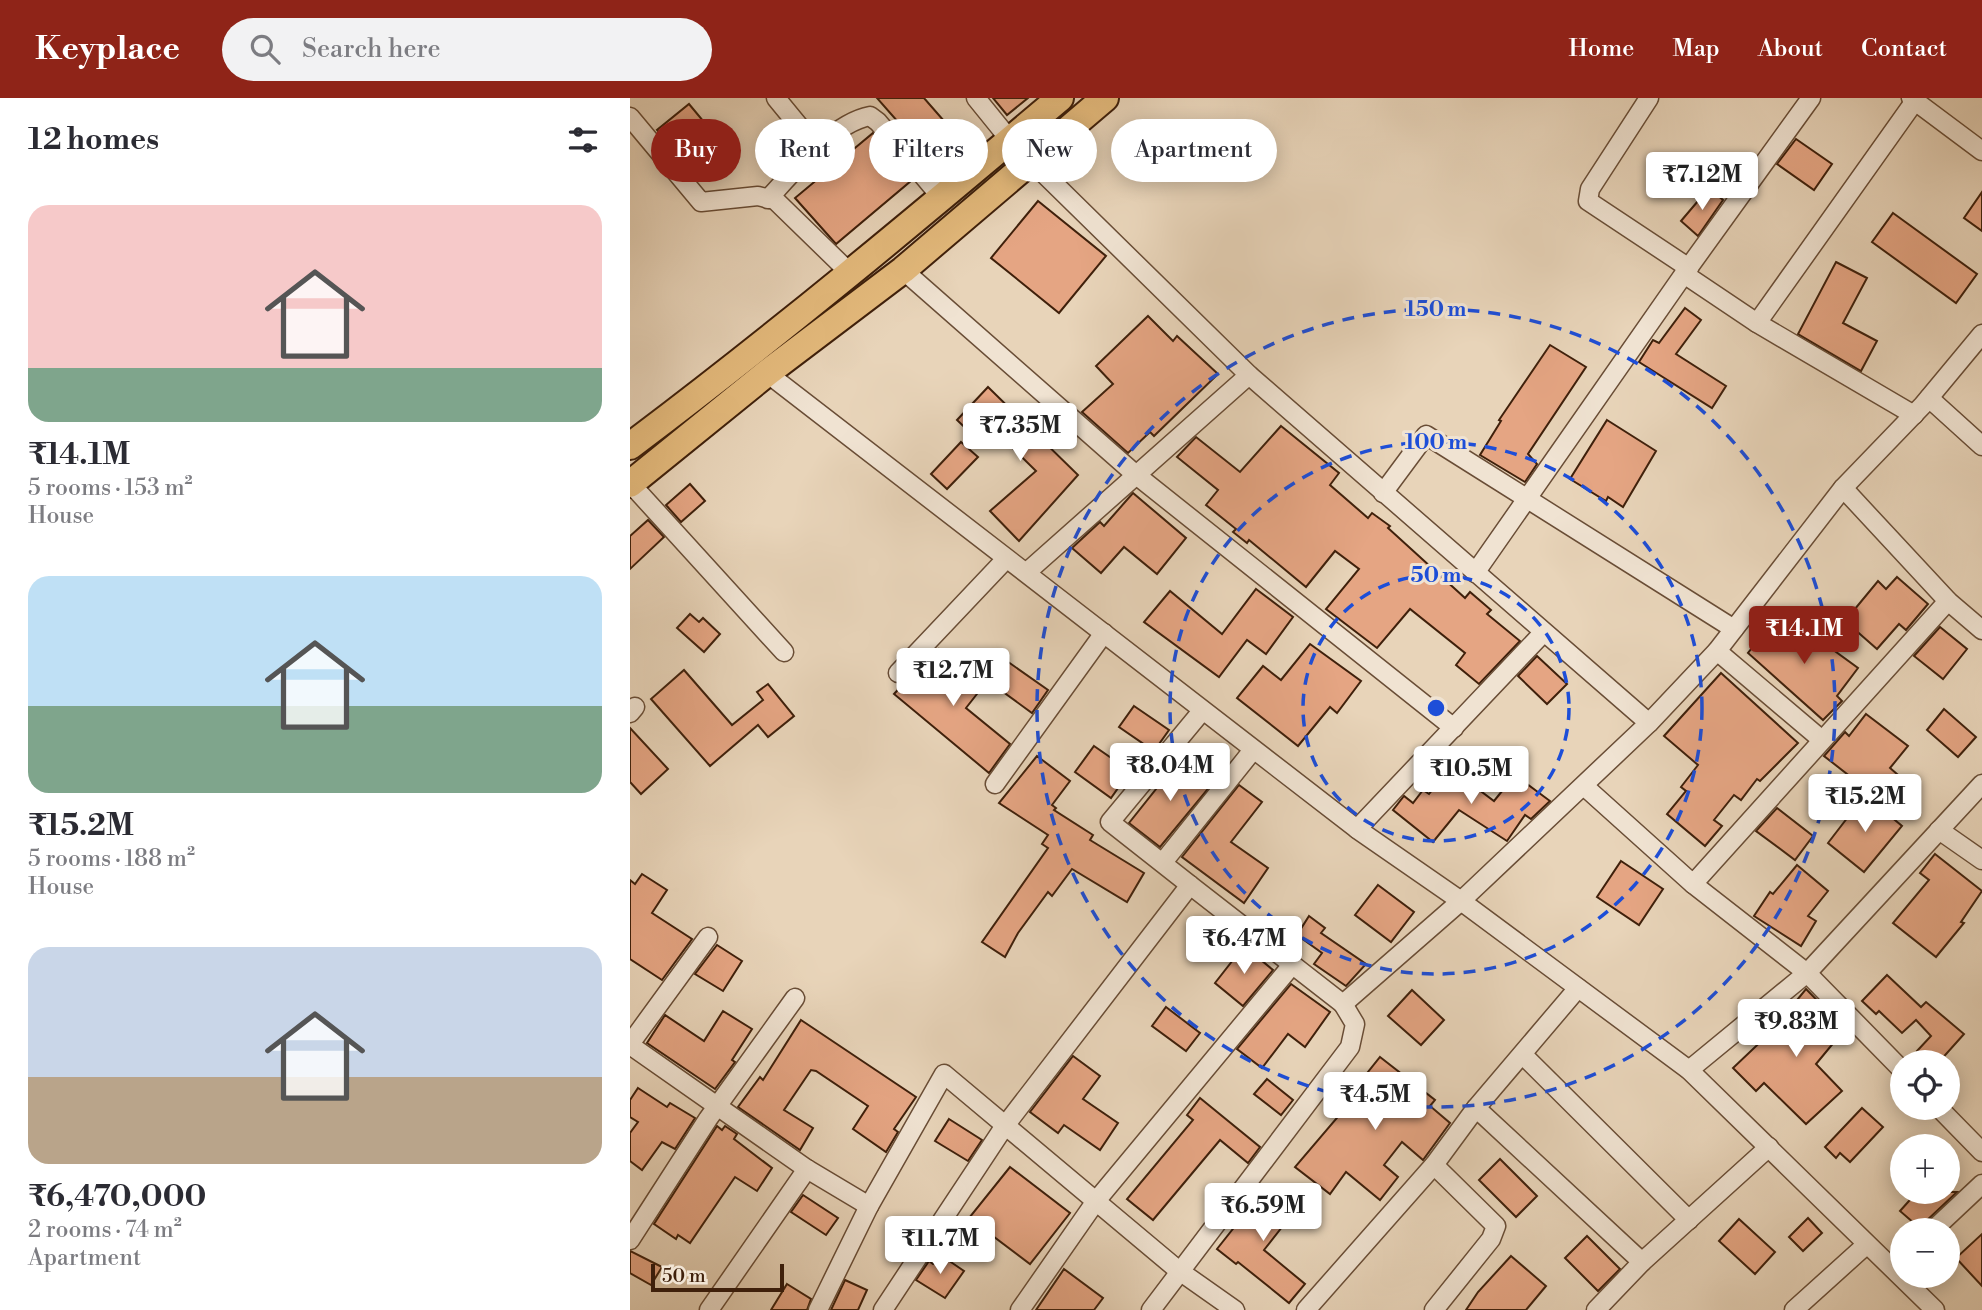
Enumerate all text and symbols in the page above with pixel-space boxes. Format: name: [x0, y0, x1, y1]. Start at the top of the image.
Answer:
search box: [222, 18, 712, 81]
text: Keyplace: [35, 29, 180, 70]
icon: search: [246, 30, 284, 68]
text: Search here: [302, 33, 441, 65]
text: Home: [1569, 34, 1634, 64]
text: Map: [1672, 34, 1720, 64]
text: About: [1758, 34, 1823, 64]
text: Contact: [1861, 34, 1947, 64]
chip: Buy: [651, 119, 741, 182]
chip: Rent: [755, 119, 855, 182]
chip: Filters: [869, 119, 988, 182]
chip: New: [1002, 119, 1097, 182]
chip: Apartment: [1111, 119, 1277, 182]
text: 12 homes: [28, 121, 159, 159]
icon: filters: [564, 121, 602, 159]
pin: ₹7.12M: [1645, 152, 1759, 212]
text: ₹7.12M: [1662, 161, 1742, 189]
icon: home: [252, 251, 378, 377]
text: 150 m: [1406, 297, 1466, 323]
pin: ₹7.35M: [963, 404, 1077, 463]
text: ₹7.35M: [979, 412, 1061, 440]
text: 100 m: [1405, 430, 1467, 456]
text: ₹14.1M: [28, 436, 130, 474]
text: 5 rooms · 153 m²: [28, 474, 193, 502]
text: House: [28, 502, 94, 530]
text: 50 m: [1411, 563, 1461, 589]
pin: ₹14.1M: [1747, 606, 1861, 666]
text: ₹14.1M: [1765, 615, 1843, 643]
icon: home: [252, 622, 378, 748]
pin: ₹12.7M: [896, 648, 1010, 708]
text: ₹12.7M: [913, 657, 993, 685]
centre of rings: [1424, 696, 1448, 720]
pin: ₹8.04M: [1113, 744, 1227, 803]
pin: ₹10.5M: [1414, 746, 1528, 806]
text: ₹8.04M: [1126, 752, 1214, 780]
text: ₹10.5M: [1430, 755, 1512, 783]
pin: ₹15.2M: [1808, 774, 1922, 834]
text: ₹15.2M: [1824, 783, 1906, 811]
text: ₹15.2M: [28, 807, 134, 845]
text: 5 rooms · 188 m²: [28, 845, 195, 873]
text: House: [28, 873, 94, 901]
pin: ₹6.47M: [1187, 916, 1301, 976]
text: ₹6.47M: [1202, 925, 1286, 953]
icon: home: [252, 993, 378, 1119]
pin: ₹9.83M: [1739, 1000, 1853, 1059]
text: ₹9.83M: [1754, 1008, 1838, 1036]
map controls: [1890, 1050, 1960, 1288]
button: locate: [1890, 1050, 1960, 1120]
pin: ₹4.5M: [1326, 1072, 1424, 1132]
text: ₹4.5M: [1339, 1081, 1411, 1109]
button: +: [1890, 1134, 1960, 1204]
text: ₹6,470,000: [28, 1178, 206, 1216]
pin: ₹6.59M: [1206, 1184, 1320, 1243]
text: ₹6.59M: [1221, 1192, 1305, 1220]
text: 2 rooms · 74 m²: [28, 1216, 182, 1244]
pin: ₹11.7M: [883, 1216, 997, 1276]
button: −: [1890, 1218, 1960, 1288]
text: ₹11.7M: [901, 1225, 979, 1253]
text: Apartment: [28, 1244, 141, 1272]
scale bar: [651, 1261, 784, 1293]
text: 50 m: [662, 1264, 706, 1288]

